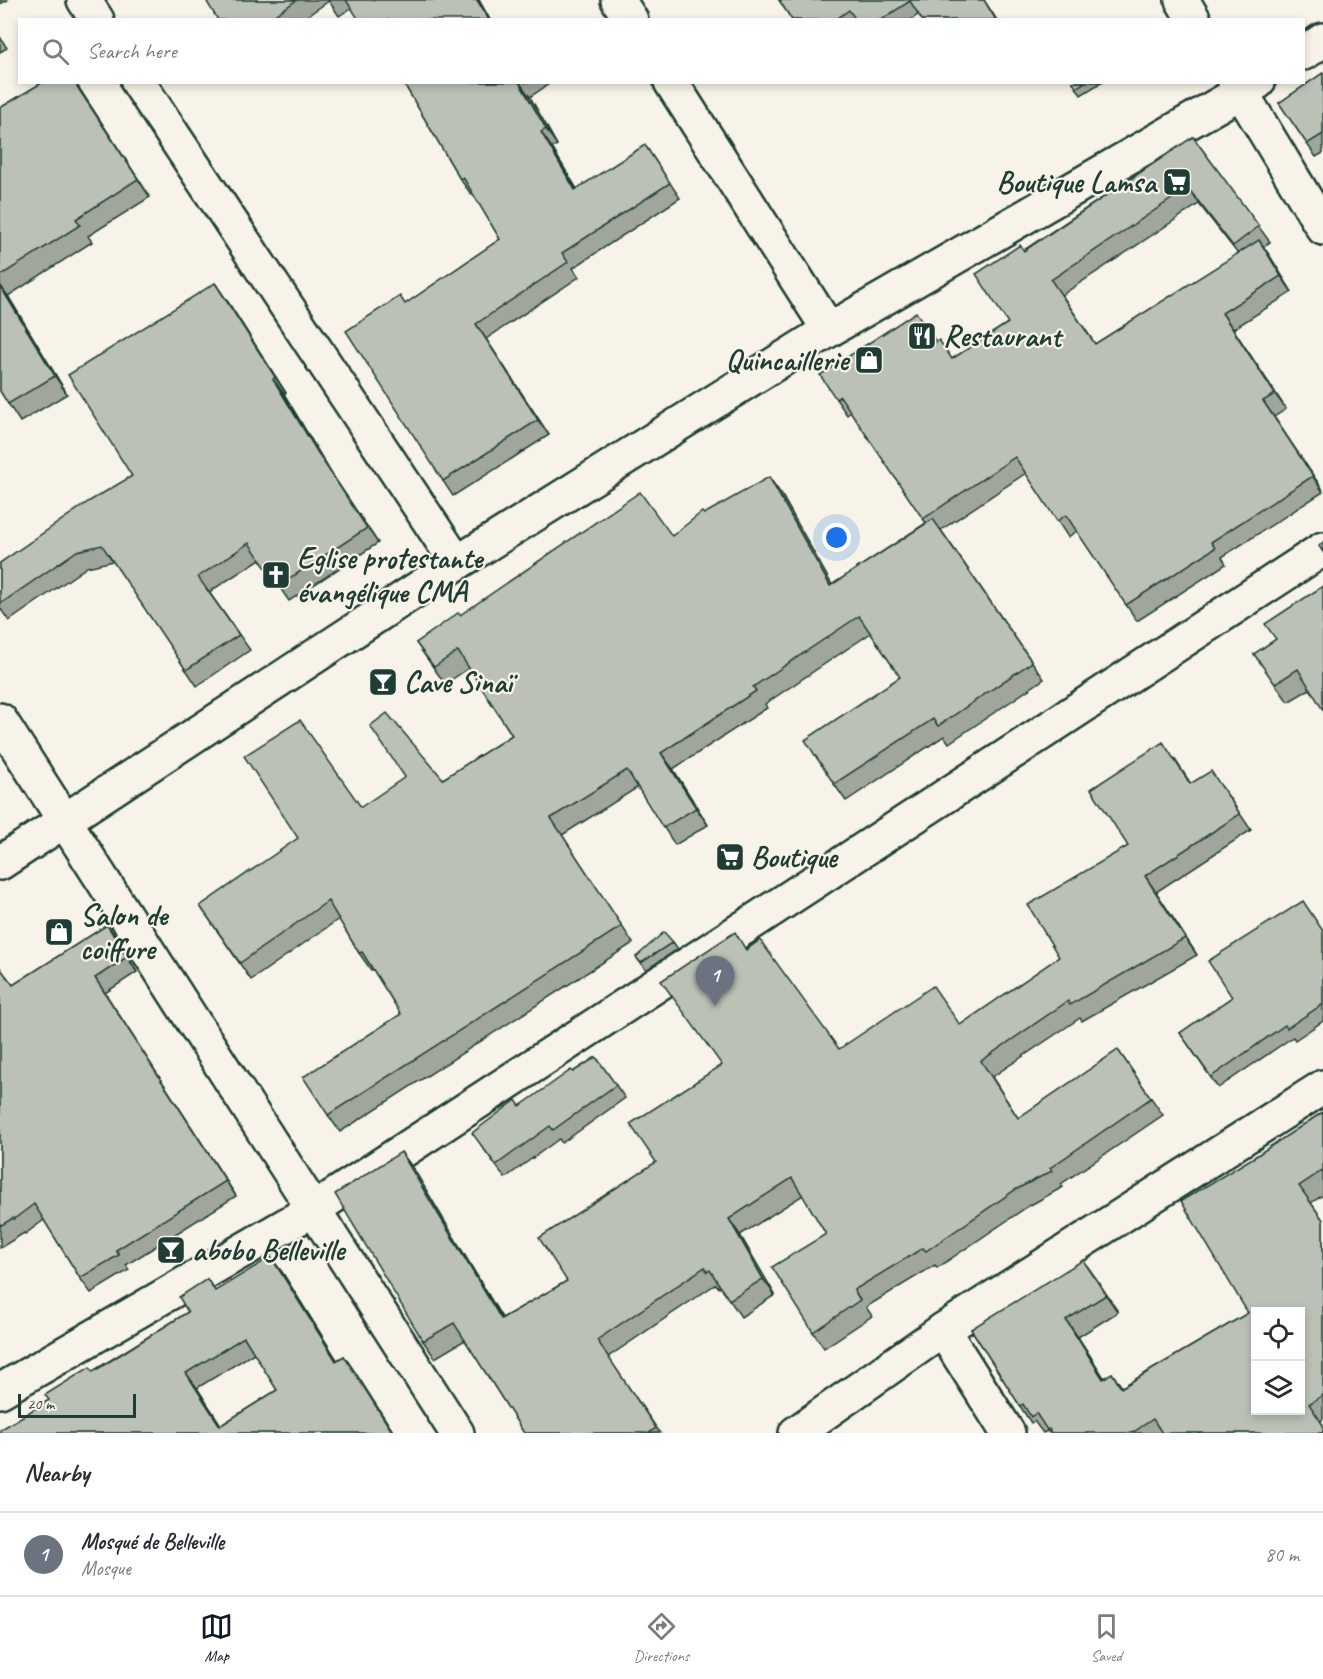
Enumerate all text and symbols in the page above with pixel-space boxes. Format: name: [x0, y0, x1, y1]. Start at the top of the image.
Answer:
search box: [18, 18, 1305, 84]
icon: search: [39, 35, 72, 68]
text: Search here: [87, 37, 177, 65]
place label: Boutique Lamsa: [997, 163, 1159, 201]
supermarket icon: Boutique Lamsa: [1161, 166, 1193, 198]
place label: Restaurant: [943, 317, 1064, 355]
restaurant icon: Restaurant: [906, 320, 938, 352]
place label: Quincaillerie: [726, 341, 851, 379]
shop icon: Quincaillerie: [853, 344, 885, 376]
your location: [822, 523, 851, 552]
place label: Eglise protestante évangélique CMA: [297, 539, 484, 611]
church icon: Eglise protestante évangélique CMA: [260, 559, 292, 591]
place label: Cave Sinaï: [404, 663, 518, 701]
bar icon: Cave Sinaï: [367, 666, 399, 698]
place label: Boutique: [751, 838, 839, 876]
supermarket icon: Boutique: [714, 841, 746, 873]
place label: Salon de coiffure: [80, 896, 169, 968]
shop icon: Salon de coiffure: [43, 916, 75, 948]
pin: 1: [696, 956, 734, 1006]
place label: abobo Belleville: [192, 1231, 347, 1269]
bar icon: abobo Belleville: [155, 1234, 187, 1266]
map controls: [1251, 1307, 1305, 1415]
button: locate: [1251, 1307, 1305, 1361]
button: layers: [1251, 1361, 1305, 1415]
scale bar: [18, 1391, 136, 1418]
text: 20 m: [27, 1394, 54, 1414]
text: Nearby: [24, 1456, 89, 1489]
text: Mosqué de Belleville: [81, 1528, 224, 1556]
text: 1: [39, 1542, 48, 1567]
text: 80 m: [1265, 1542, 1299, 1567]
text: Mosque: [81, 1556, 131, 1581]
tab: Map: [200, 1610, 233, 1666]
tab: Directions: [634, 1610, 689, 1666]
tab: Saved: [1090, 1610, 1123, 1666]

